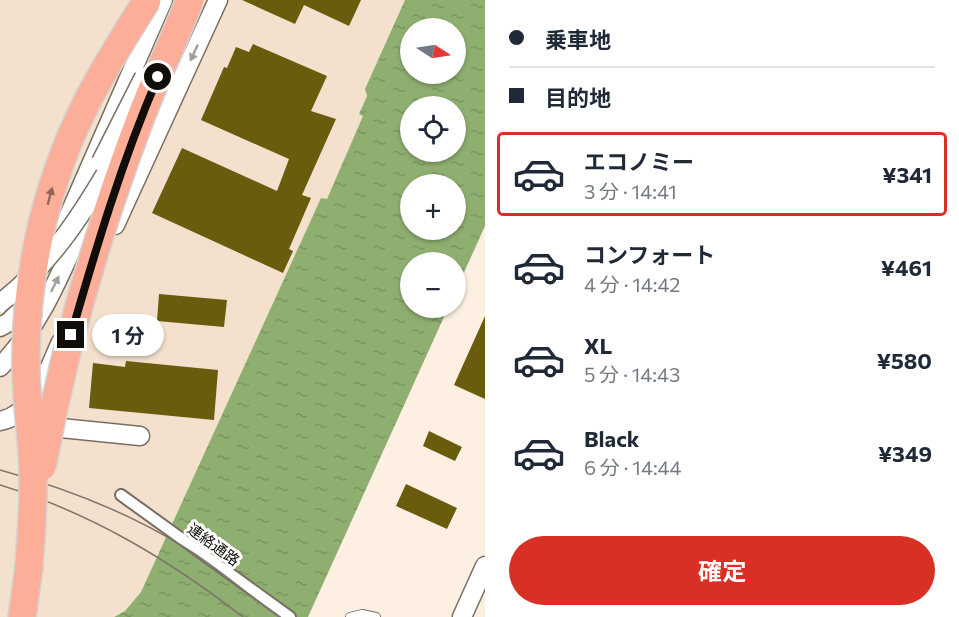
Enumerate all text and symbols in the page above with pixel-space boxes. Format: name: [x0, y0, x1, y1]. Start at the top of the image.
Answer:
north arrow: [400, 18, 466, 84]
map controls: [400, 18, 466, 318]
text: 乗車地: [545, 26, 611, 53]
one-way arrow: [189, 45, 198, 62]
route start: [144, 63, 171, 90]
text: 目的地: [545, 84, 611, 111]
button: locate: [400, 96, 466, 162]
icon: car: [512, 147, 566, 201]
text: エコノミー: [584, 148, 694, 175]
text: ¥341: [882, 161, 932, 188]
button: +: [400, 174, 466, 240]
text: 3 分 · 14:41: [584, 179, 677, 203]
one-way arrow: [45, 187, 55, 206]
icon: car: [512, 240, 566, 294]
text: コンフォート: [584, 241, 715, 268]
button: −: [400, 252, 466, 318]
text: ¥461: [881, 254, 932, 281]
text: 4 分 · 14:42: [584, 272, 680, 296]
one-way arrow: [51, 275, 60, 292]
callout: 1 分: [92, 314, 164, 356]
route end: [57, 321, 84, 348]
text: 1 分: [112, 323, 144, 347]
text: XL: [584, 332, 612, 359]
icon: car: [512, 333, 566, 387]
text: ¥580: [877, 347, 932, 374]
text: 5 分 · 14:43: [584, 362, 680, 386]
text: Black: [584, 425, 639, 452]
icon: car: [512, 426, 566, 480]
text: ¥349: [878, 440, 932, 467]
text: 6 分 · 14:44: [584, 455, 682, 479]
street label: 連絡通路: [184, 519, 244, 569]
button: 確定: [509, 536, 935, 605]

